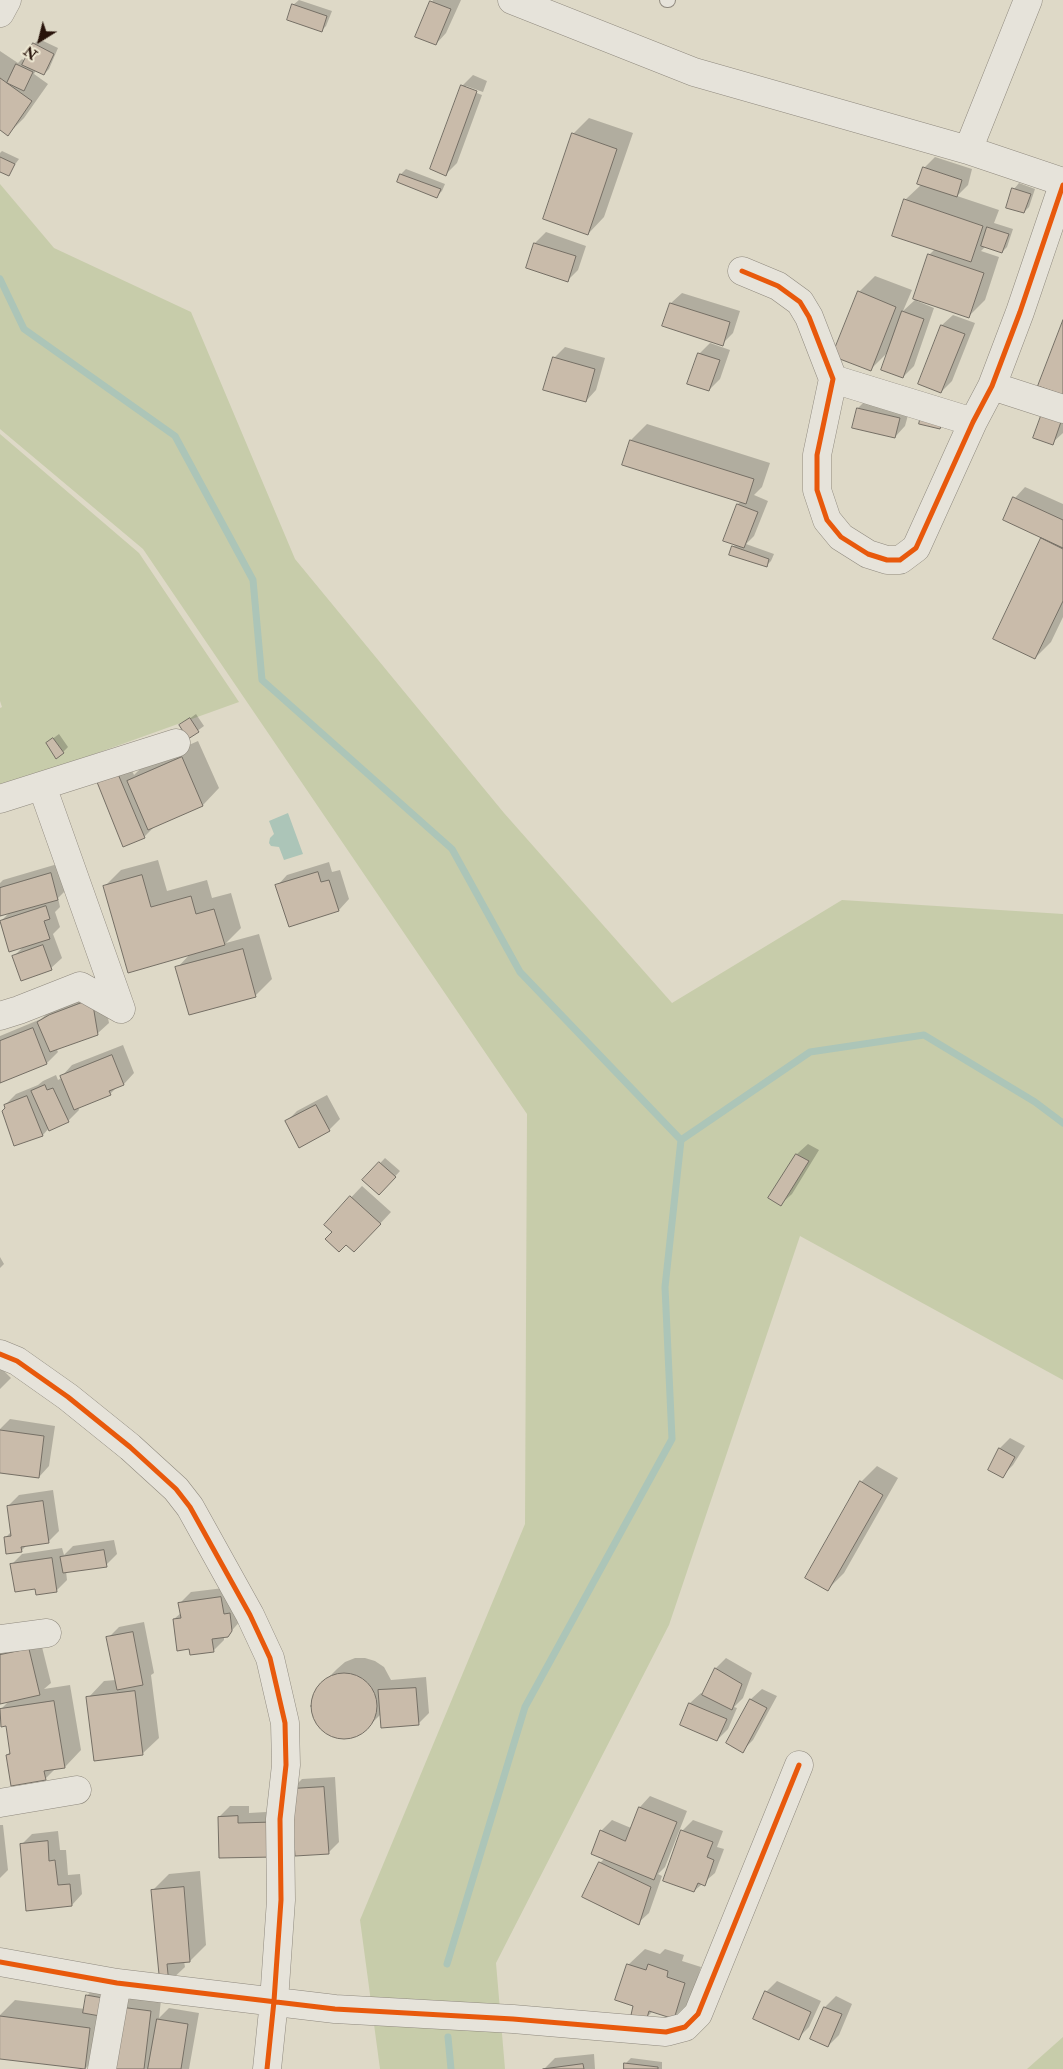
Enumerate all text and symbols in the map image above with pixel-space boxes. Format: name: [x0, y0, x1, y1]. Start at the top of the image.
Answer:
north arrow: [15, 15, 65, 65]
text: N: [21, 42, 41, 63]

